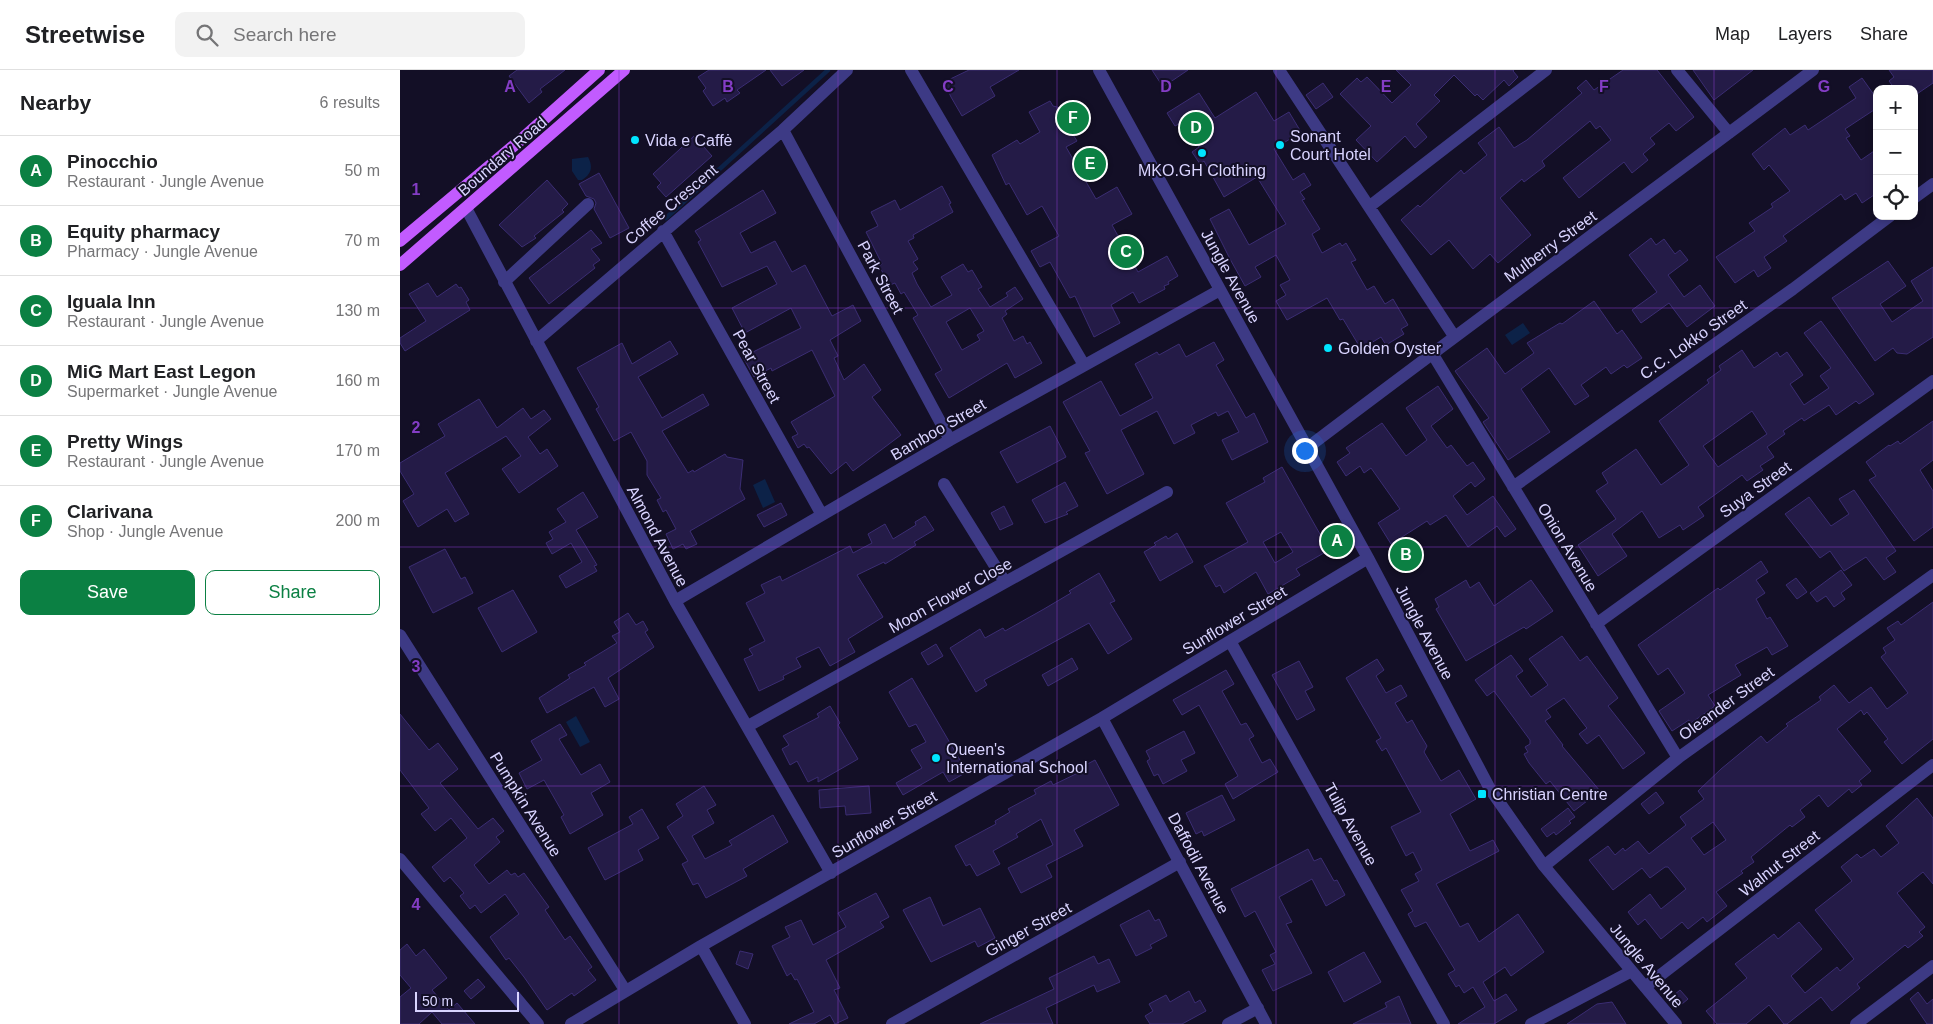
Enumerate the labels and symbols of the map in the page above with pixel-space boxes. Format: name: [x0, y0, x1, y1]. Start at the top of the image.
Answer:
text: A: [504, 78, 516, 95]
text: B: [722, 78, 734, 95]
text: C: [942, 78, 954, 95]
text: D: [1160, 78, 1172, 95]
text: E: [1381, 78, 1392, 95]
text: F: [1599, 78, 1609, 95]
text: G: [1818, 78, 1830, 95]
pin: F: [1057, 99, 1089, 137]
pin: D: [1180, 109, 1212, 147]
street label: Boundary Road: [455, 113, 550, 199]
place label: Sonant Court Hotel: [1290, 128, 1371, 163]
place label: Vida e Caffė: [645, 132, 733, 149]
marker: Vida e Caffė: [629, 134, 641, 146]
marker: Sonant Court Hotel: [1274, 139, 1286, 151]
pin: E: [1074, 145, 1106, 183]
marker: MKO.GH Clothing: [1196, 147, 1208, 159]
street label: Coffee Crescent: [622, 160, 721, 248]
place label: MKO.GH Clothing: [1138, 162, 1266, 179]
text: 1: [412, 181, 421, 198]
street label: Mulberry Street: [1501, 207, 1600, 285]
street label: Jungle Avenue: [1198, 226, 1263, 326]
pin: C: [1110, 233, 1142, 271]
street label: Park Street: [854, 238, 907, 317]
street label: C.C. Lokko Street: [1637, 296, 1750, 383]
street label: Pear Street: [730, 327, 784, 406]
place label: Golden Oyster: [1338, 340, 1442, 357]
marker: Golden Oyster: [1322, 342, 1334, 354]
street label: Bamboo Street: [888, 395, 989, 463]
text: 2: [412, 419, 421, 436]
your location: [1292, 438, 1318, 464]
street label: Suya Street: [1716, 458, 1795, 521]
street label: Almond Avenue: [624, 483, 691, 590]
street label: Onion Avenue: [1534, 500, 1601, 595]
pin: A: [1321, 522, 1353, 560]
pin: B: [1390, 536, 1422, 574]
street label: Moon Flower Close: [886, 555, 1015, 636]
street label: Sunflower Street: [1179, 582, 1290, 658]
street label: Jungle Avenue: [1392, 582, 1457, 683]
text: 3: [412, 658, 421, 675]
street label: Oleander Street: [1676, 663, 1777, 743]
place label: Queen's International School: [946, 741, 1087, 776]
street label: Pumpkin Avenue: [487, 749, 565, 860]
marker: Queen's International School: [930, 752, 942, 764]
street label: Tulip Avenue: [1321, 780, 1380, 869]
place label: Christian Centre: [1492, 786, 1608, 803]
street label: Sunflower Street: [829, 787, 940, 861]
marker: Christian Centre: [1476, 788, 1488, 800]
street label: Daffodil Avenue: [1165, 810, 1232, 917]
street label: Walnut Street: [1736, 827, 1823, 900]
text: 4: [412, 896, 421, 913]
street label: Ginger Street: [983, 899, 1074, 960]
street label: Jungle Avenue: [1606, 920, 1687, 1011]
scale bar: [415, 989, 519, 1012]

